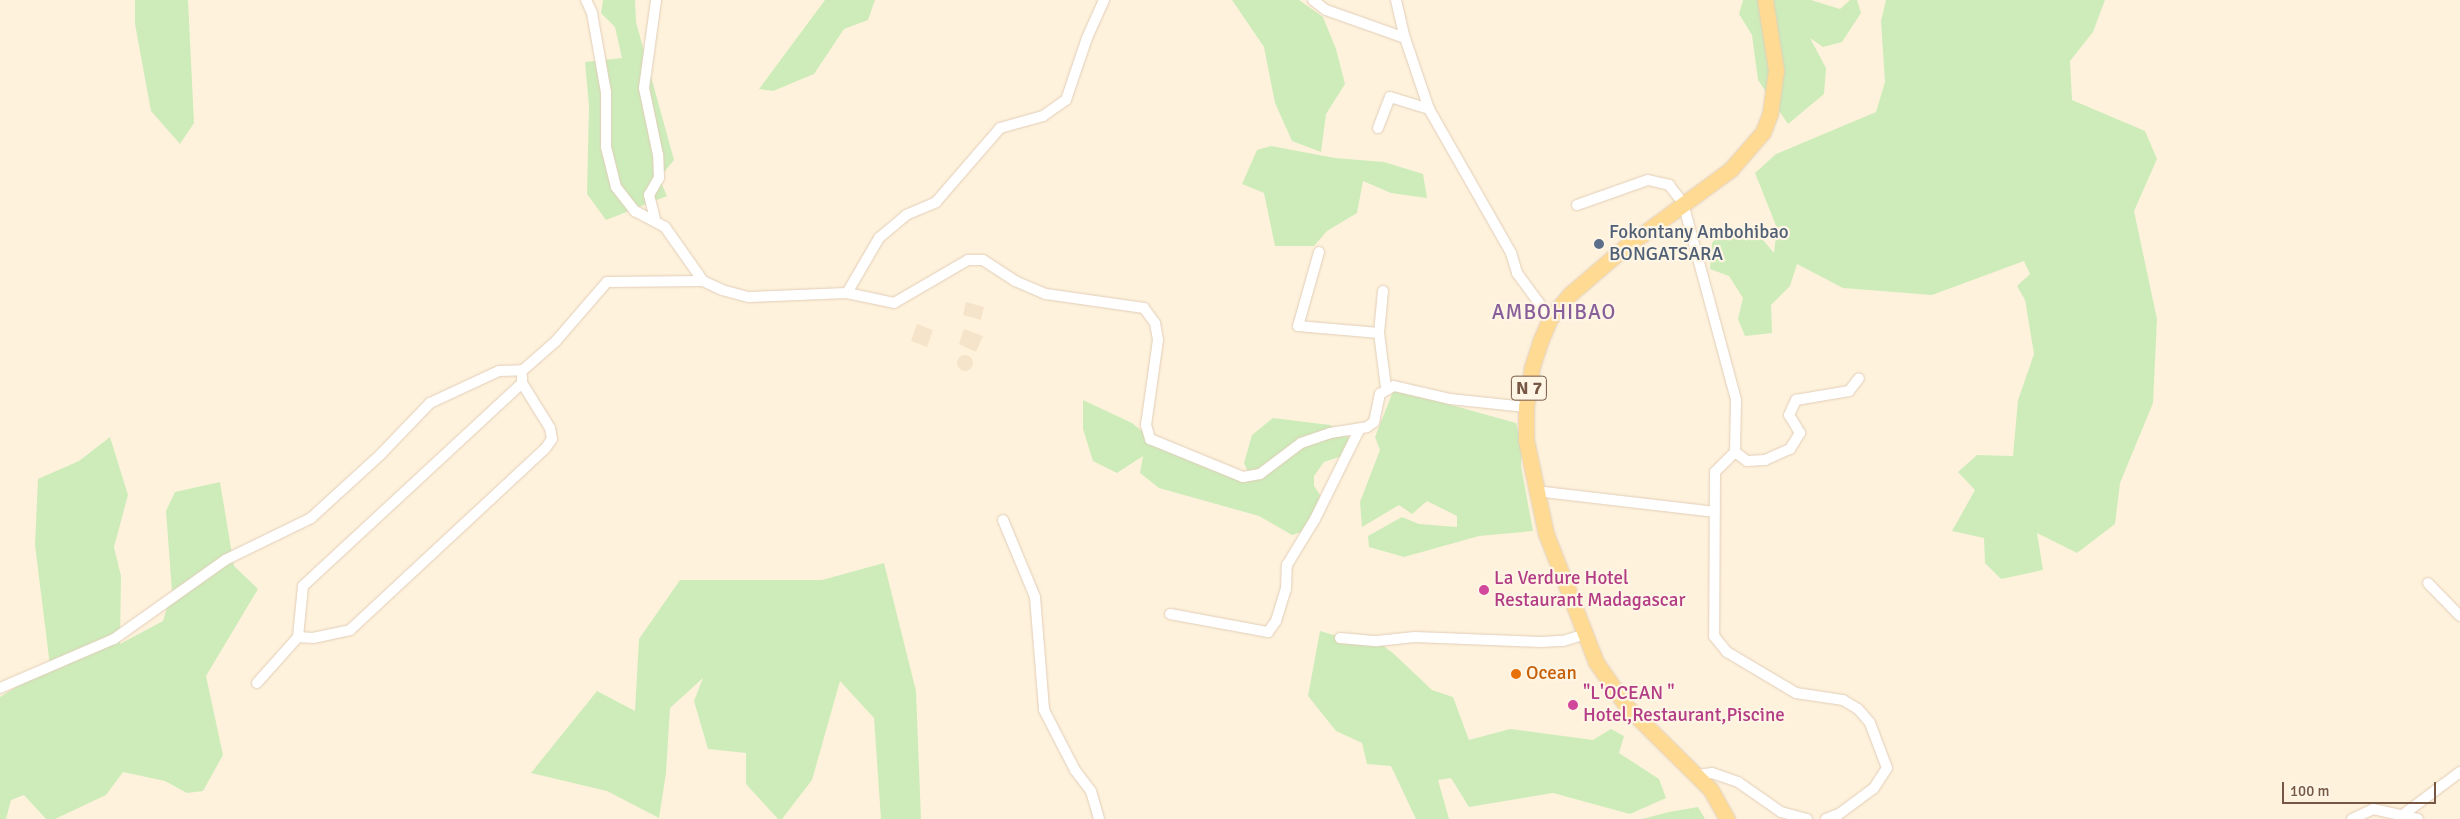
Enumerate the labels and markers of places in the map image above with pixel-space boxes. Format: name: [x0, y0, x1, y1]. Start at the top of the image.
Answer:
place label: Fokontany Ambohibao BONGATSARA: [1609, 222, 1789, 266]
marker: Fokontany Ambohibao BONGATSARA: [1593, 238, 1605, 250]
place label: La Verdure Hotel Restaurant Madagascar: [1494, 568, 1685, 612]
marker: La Verdure Hotel Restaurant Madagascar: [1478, 584, 1490, 596]
place label: Ocean: [1526, 663, 1577, 685]
marker: Ocean: [1510, 668, 1522, 680]
place label: "L'OCEAN " Hotel,Restaurant,Piscine: [1583, 683, 1785, 727]
marker: "L'OCEAN " Hotel,Restaurant,Piscine: [1567, 699, 1579, 711]

